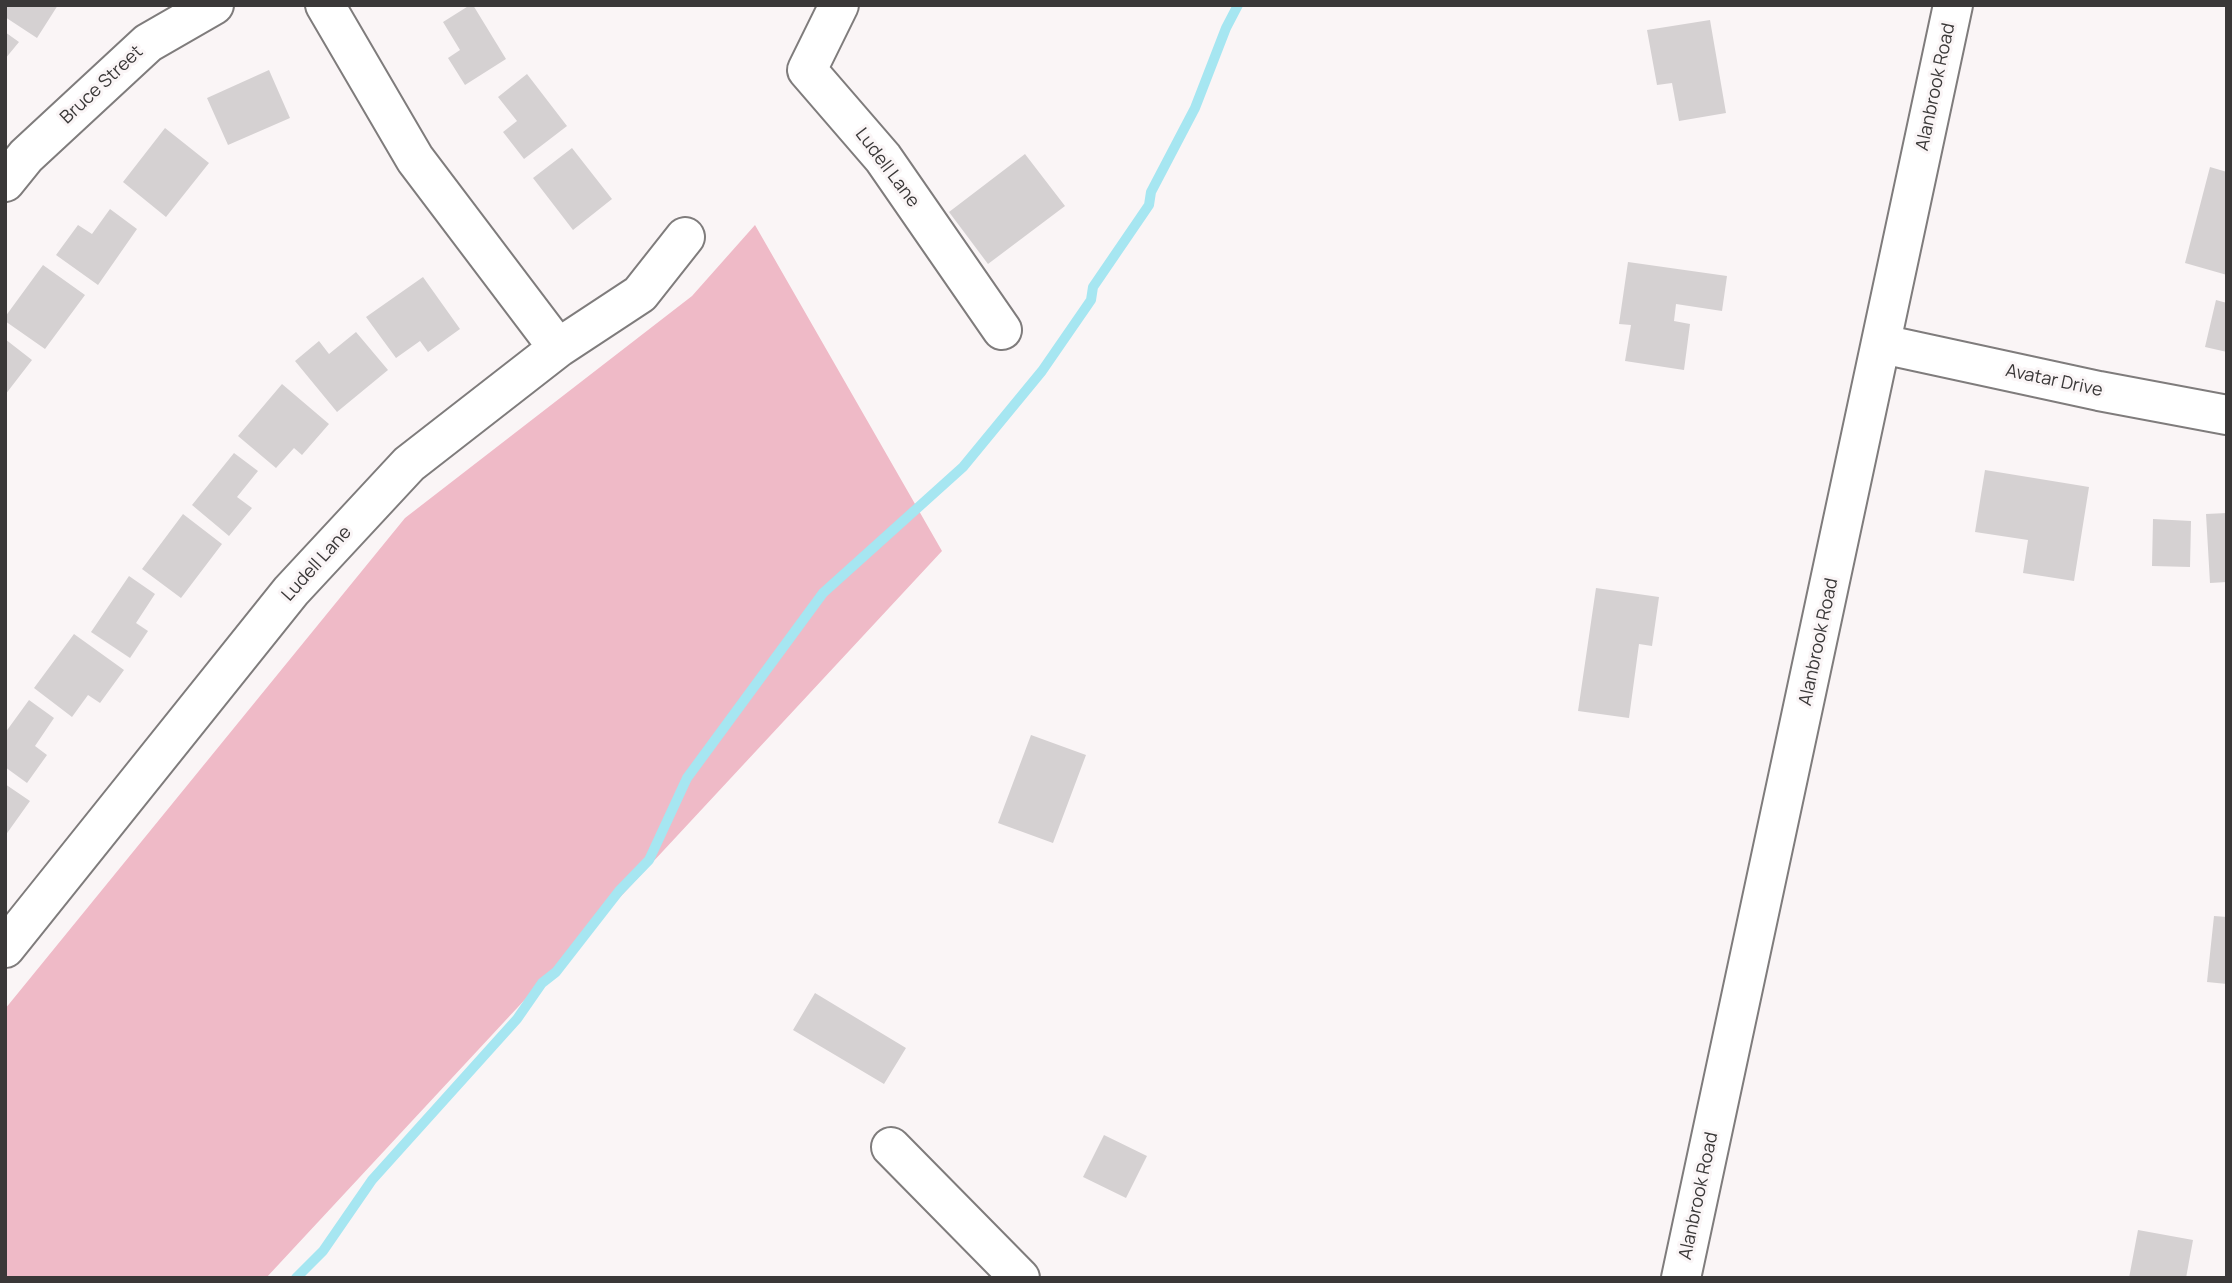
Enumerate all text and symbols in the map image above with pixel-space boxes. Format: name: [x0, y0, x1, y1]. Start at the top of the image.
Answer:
street label: Alanbrook Road: [1912, 21, 1960, 153]
street label: Bruce Street: [56, 41, 148, 129]
street label: Ludell Lane: [850, 124, 924, 212]
street label: Avatar Drive: [2003, 360, 2105, 402]
street label: Ludell Lane: [278, 522, 356, 606]
street label: Alanbrook Road: [1795, 576, 1843, 708]
street label: Alanbrook Road: [1675, 1130, 1723, 1262]

